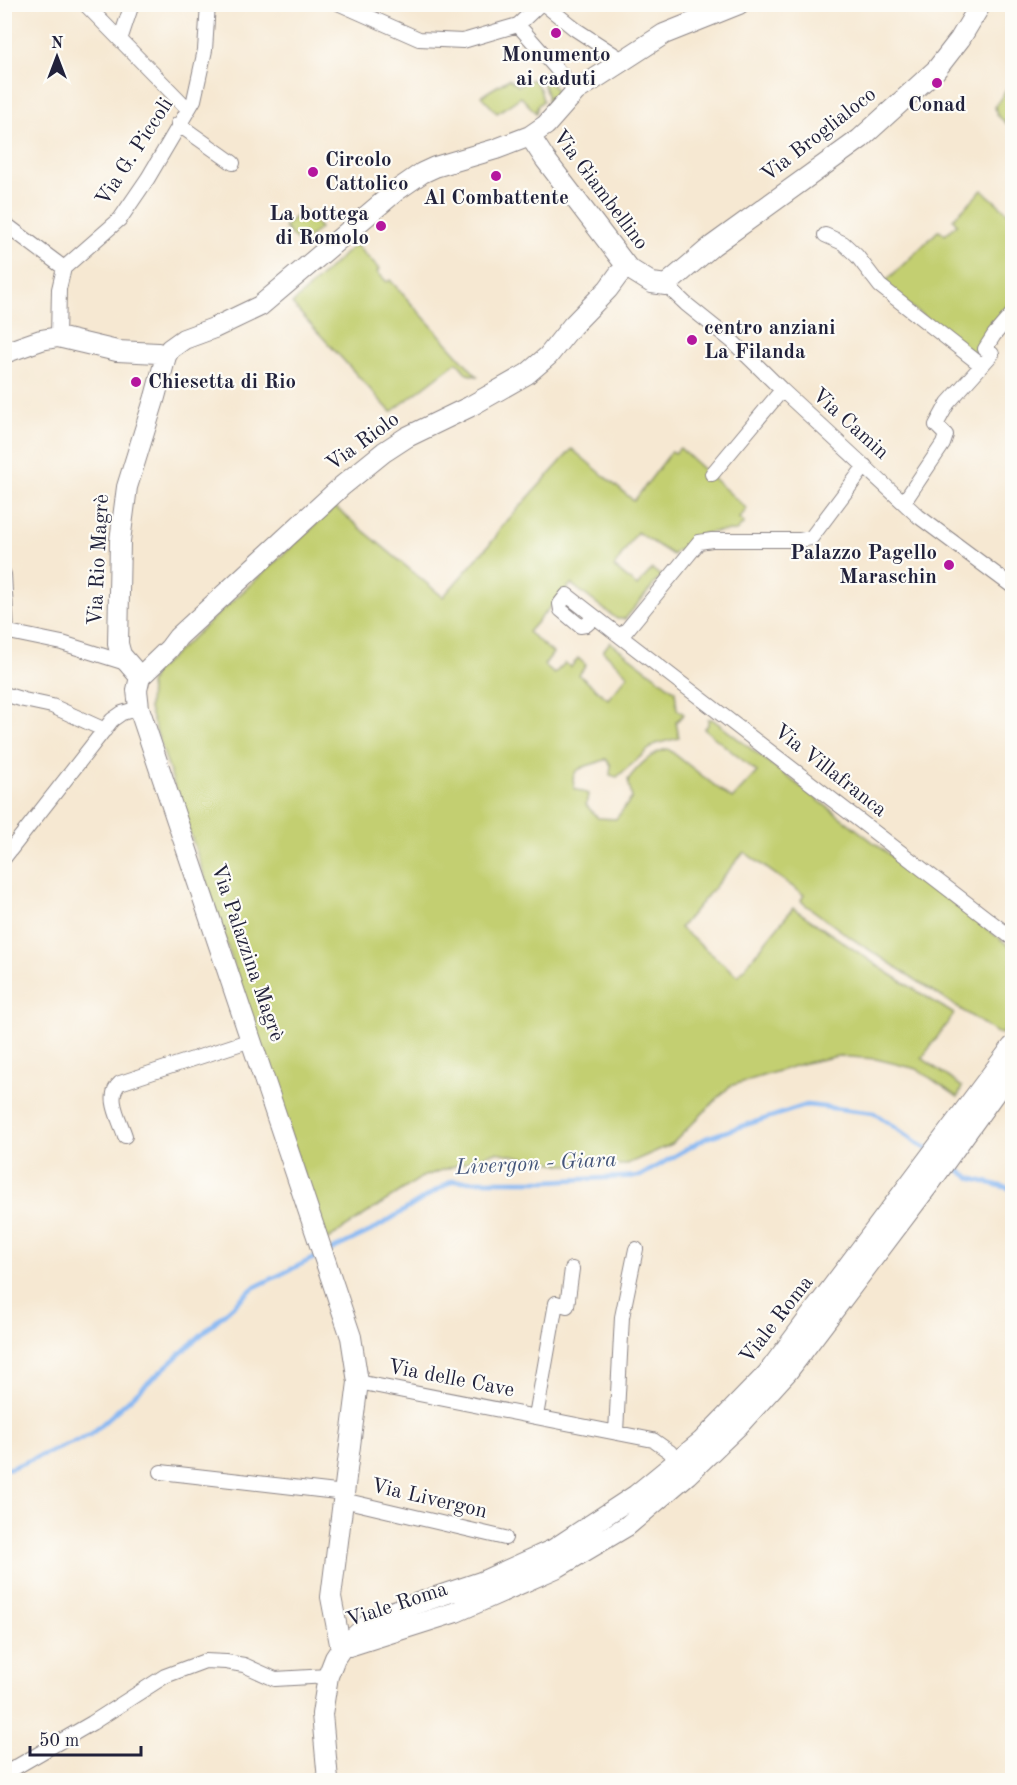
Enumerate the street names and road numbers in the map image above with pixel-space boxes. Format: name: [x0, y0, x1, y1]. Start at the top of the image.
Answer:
street label: Via Broglialoco: [758, 84, 880, 186]
street label: Via G. Piccoli: [92, 94, 178, 210]
street label: Via Giambellino: [548, 126, 652, 254]
street label: Via Camin: [808, 384, 892, 464]
street label: Via Riolo: [323, 409, 403, 475]
street label: Via Rio Magrè: [85, 494, 113, 626]
street label: Via Villafranca: [770, 721, 890, 821]
street label: Via Palazzina Magrè: [207, 862, 287, 1044]
street label: Viale Roma: [736, 1272, 818, 1368]
street label: Via delle Cave: [386, 1356, 516, 1402]
street label: Via Livergon: [369, 1475, 489, 1523]
street label: Viale Roma: [344, 1579, 450, 1631]

